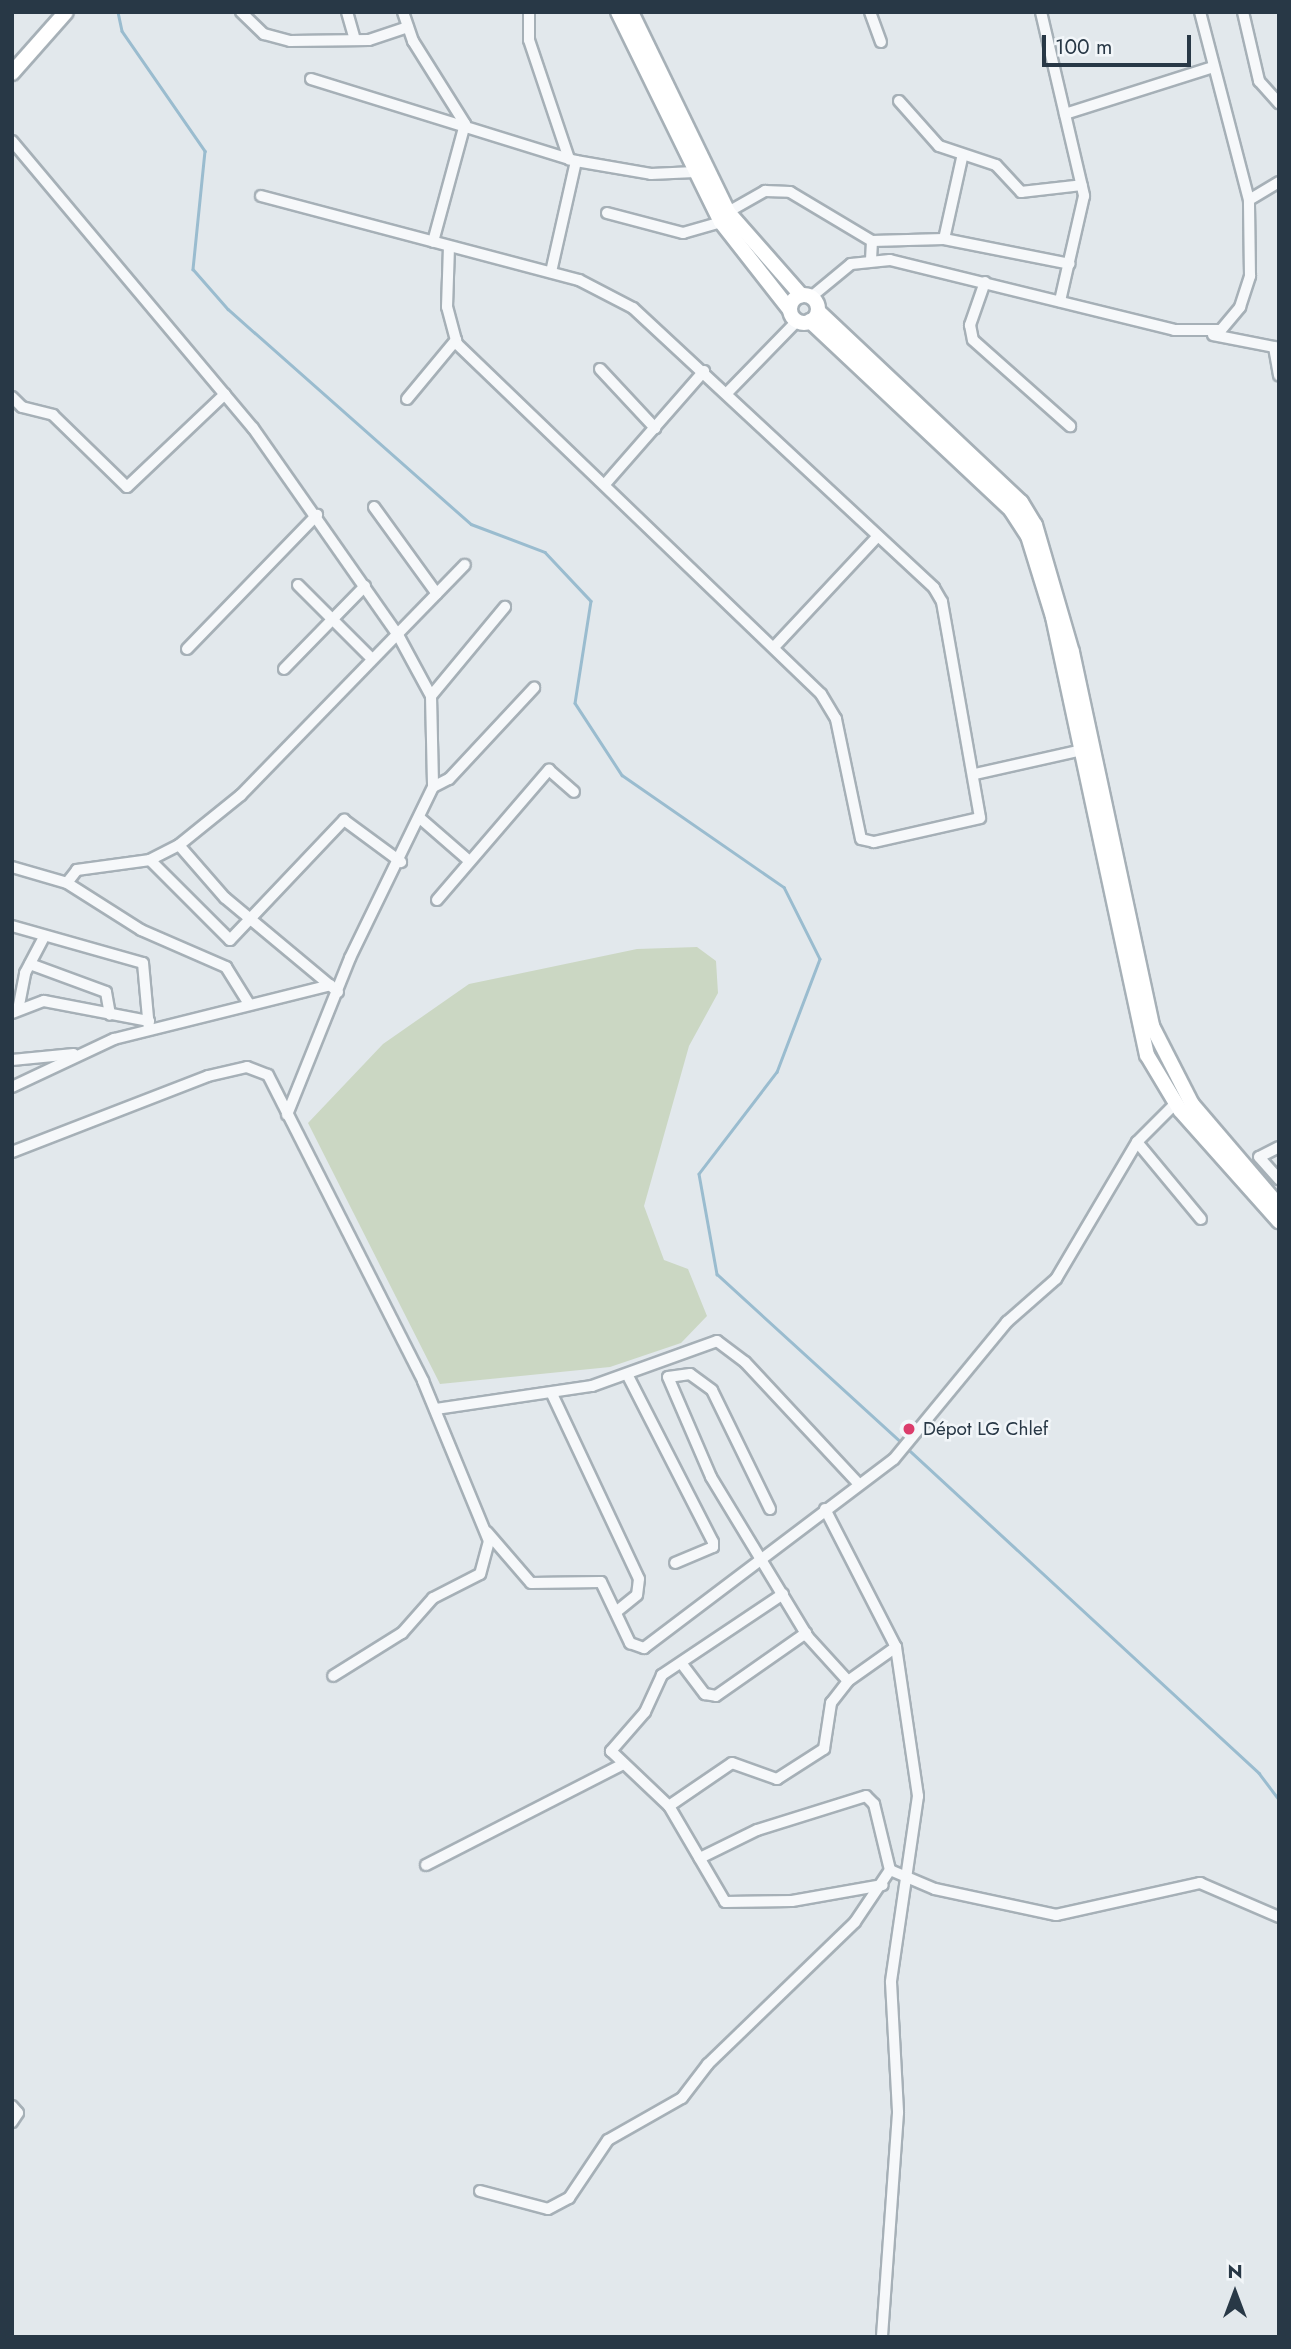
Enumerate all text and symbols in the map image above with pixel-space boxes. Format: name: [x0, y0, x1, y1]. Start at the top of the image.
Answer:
scale bar: [1046, 21, 1195, 65]
text: 100 m: [1055, 32, 1112, 62]
place label: Dépot LG Chlef: [923, 1418, 1048, 1440]
marker: Dépot LG Chlef: [901, 1421, 917, 1437]
north arrow: [1200, 2258, 1270, 2328]
text: N: [1227, 2258, 1243, 2285]

